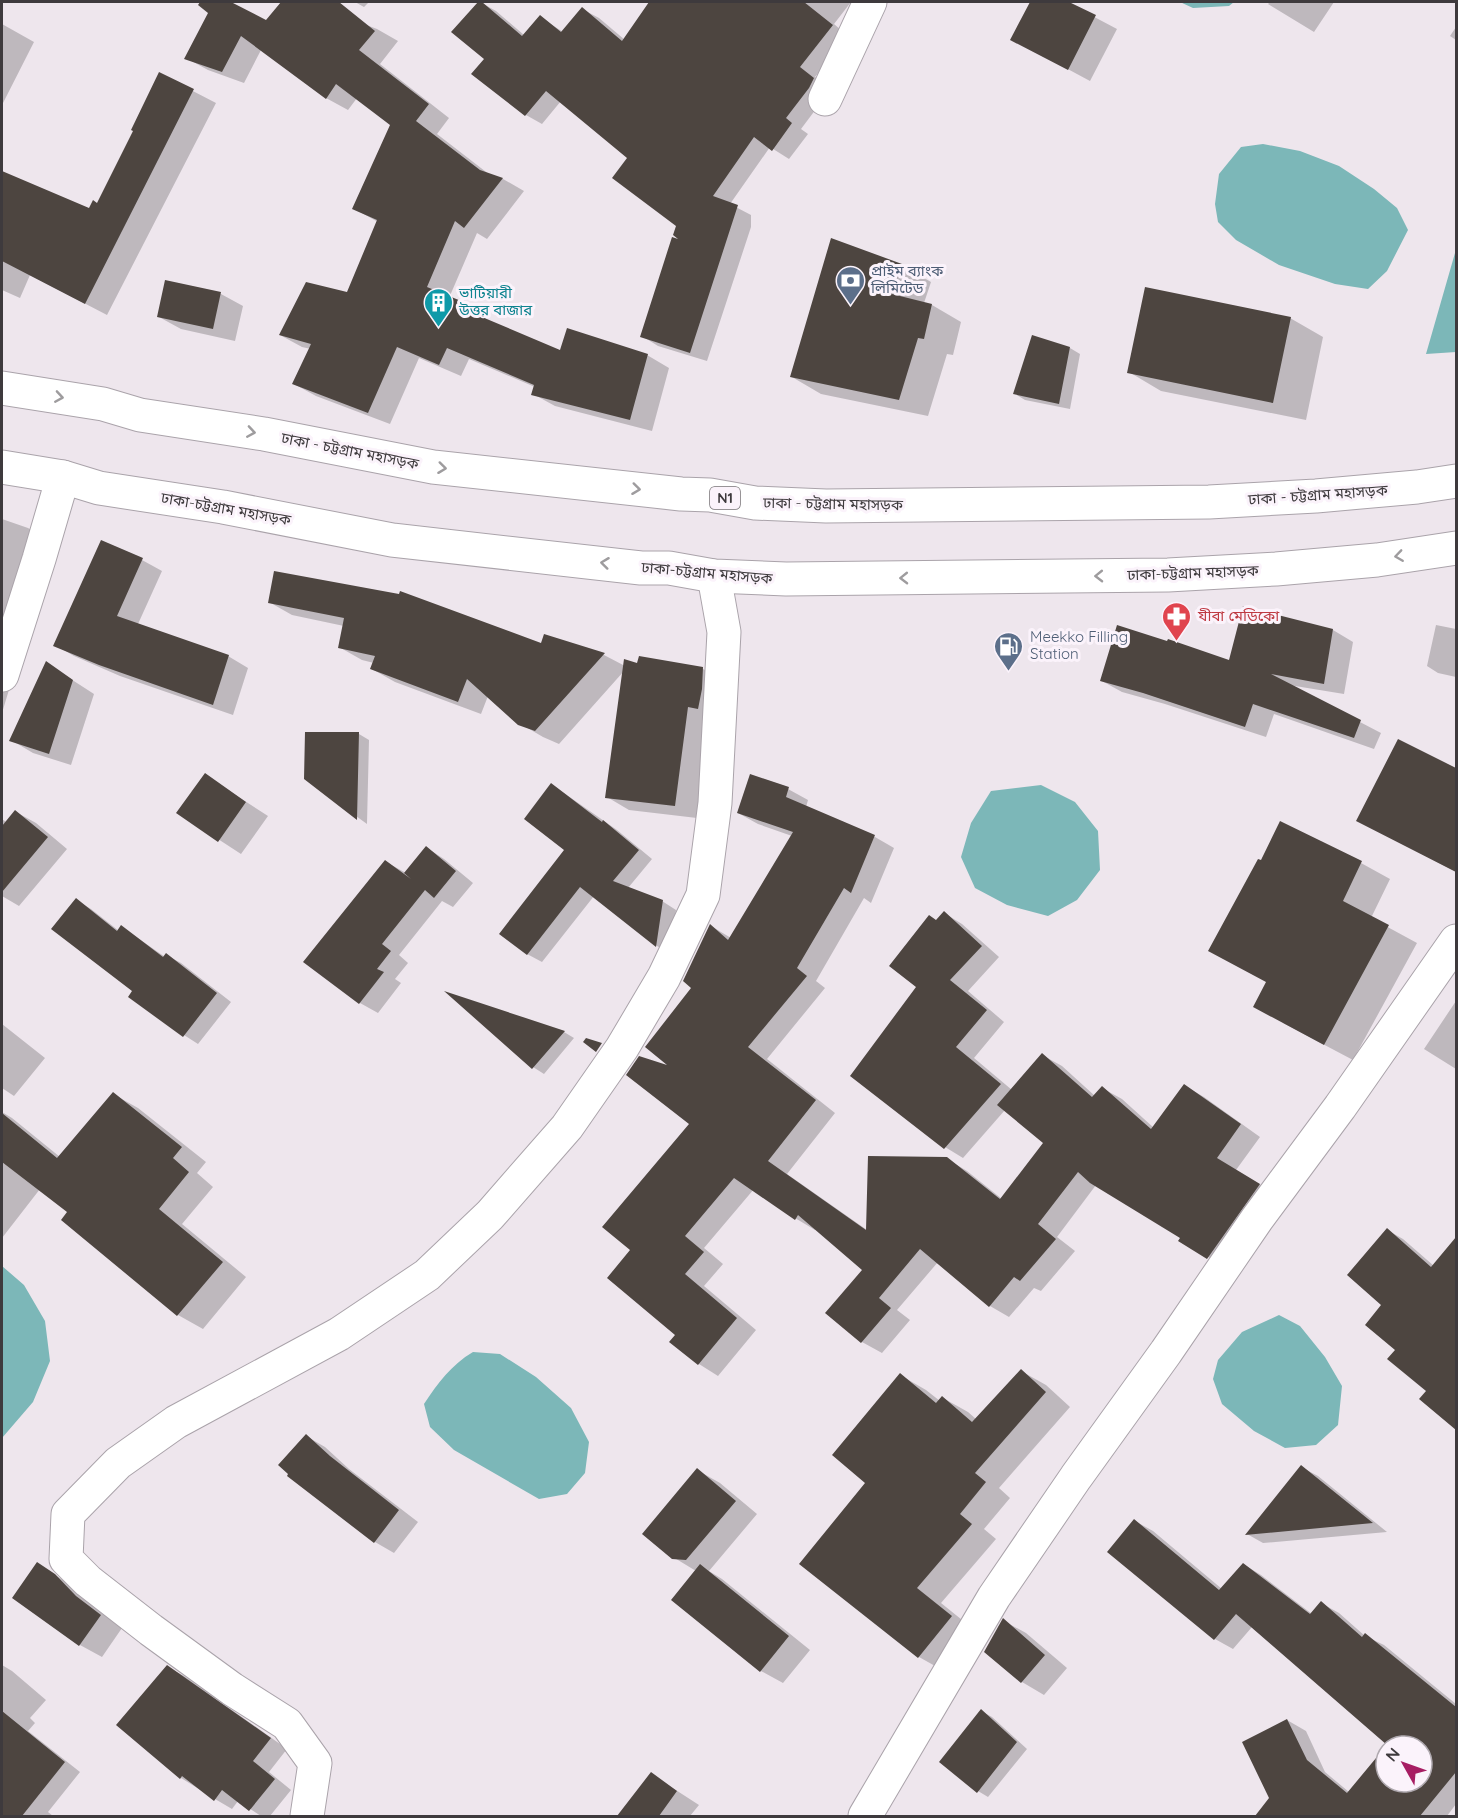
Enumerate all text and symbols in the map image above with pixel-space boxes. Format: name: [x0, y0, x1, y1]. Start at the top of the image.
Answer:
place label: প্রাইম ব্যাংক লিমিটেড: [870, 261, 944, 297]
bank icon: প্রাইম ব্যাংক লিমিটেড: [834, 264, 866, 306]
place label: ভাটিয়ারী উত্তর বাজার: [458, 283, 533, 319]
building icon: ভাটিয়ারী উত্তর বাজার: [422, 286, 454, 328]
one-way arrow: [54, 390, 64, 403]
one-way arrow: [246, 426, 255, 438]
street label: ঢাকা - চট্টগ্রাম মহাসড়ক: [279, 428, 421, 473]
one-way arrow: [438, 461, 447, 474]
street label: ঢাকা - চট্টগ্রাম মহাসড়ক: [1247, 480, 1389, 509]
one-way arrow: [632, 482, 641, 495]
road number: N1: [710, 487, 740, 509]
street label: ঢাকা-চট্টগ্রাম মহাসড়ক: [159, 488, 293, 529]
street label: ঢাকা - চট্টগ্রাম মহাসড়ক: [762, 493, 904, 514]
one-way arrow: [1394, 550, 1403, 562]
street label: ঢাকা-চট্টগ্রাম মহাসড়ক: [640, 557, 774, 588]
one-way arrow: [601, 558, 610, 570]
street label: ঢাকা-চট্টগ্রাম মহাসড়ক: [1126, 561, 1260, 584]
one-way arrow: [1095, 570, 1104, 582]
one-way arrow: [900, 571, 909, 584]
pharmacy icon: যীবা মেডিকো: [1161, 600, 1193, 642]
place label: যীবা মেডিকো: [1197, 606, 1280, 625]
place label: Meekko Filling Station: [1030, 627, 1128, 663]
fuel station icon: Meekko Filling Station: [993, 630, 1025, 672]
north arrow: [1374, 1734, 1434, 1794]
text: N: [1381, 1743, 1404, 1765]

